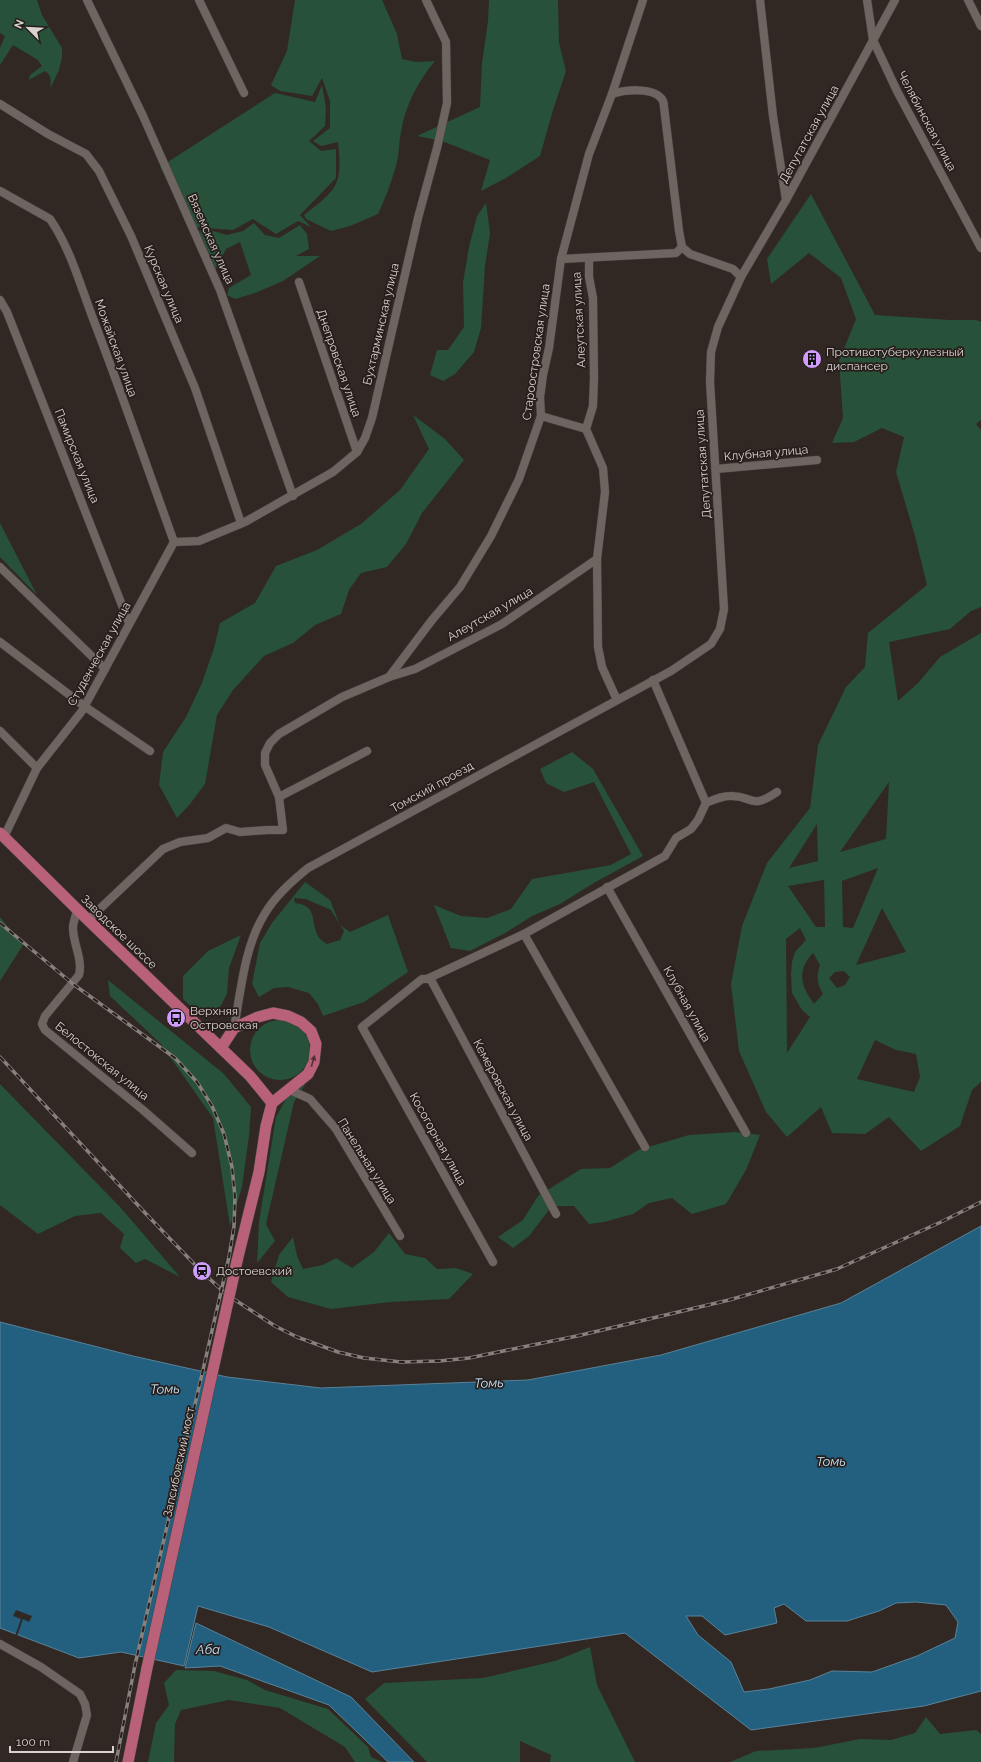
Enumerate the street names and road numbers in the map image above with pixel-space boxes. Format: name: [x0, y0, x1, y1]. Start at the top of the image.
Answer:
street label: Челябинская улица: [895, 68, 959, 174]
street label: Депутатская улица: [776, 83, 842, 185]
street label: Вяземская улица: [185, 192, 237, 286]
street label: Курская улица: [141, 243, 187, 325]
street label: Бухтарминская улица: [360, 262, 402, 386]
street label: Алеутская улица: [569, 272, 589, 368]
street label: Староостровская улица: [519, 283, 553, 421]
street label: Можайская улица: [92, 297, 140, 399]
street label: Днепровская улица: [314, 307, 364, 419]
street label: Памирская улица: [52, 407, 102, 505]
street label: Депутатская улица: [692, 409, 714, 519]
street label: Клубная улица: [723, 442, 809, 464]
street label: Алеутская улица: [445, 584, 535, 644]
street label: Студенческая улица: [65, 599, 133, 709]
street label: Томский проезд: [388, 758, 476, 816]
street label: Заводское шоссе: [78, 892, 160, 972]
street label: Клубная улица: [660, 964, 714, 1044]
street label: Белостокская улица: [52, 1019, 152, 1103]
street label: Кемеровская улица: [470, 1037, 536, 1143]
street label: Косогорная улица: [407, 1090, 469, 1188]
street label: Панельная улица: [335, 1116, 399, 1206]
street label: Запсибовский мост: [160, 1405, 198, 1518]

